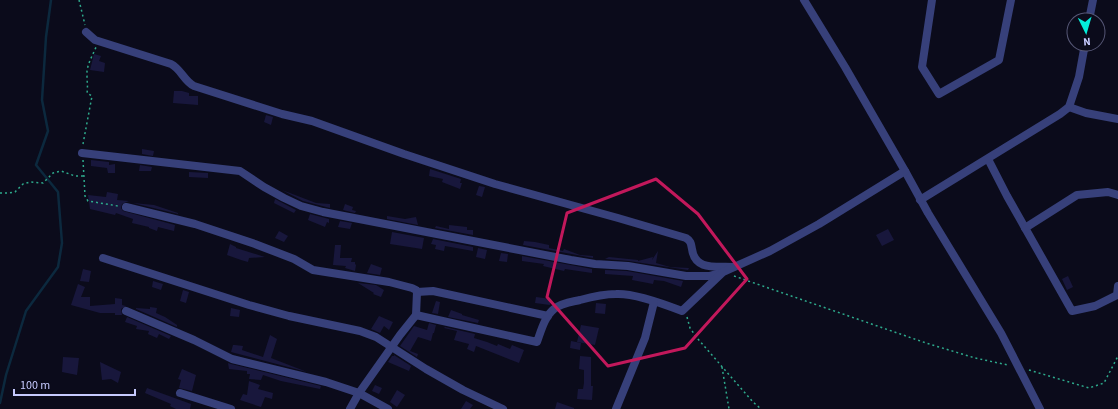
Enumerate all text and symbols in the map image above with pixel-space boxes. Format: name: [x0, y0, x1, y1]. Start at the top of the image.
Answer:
north arrow: [1066, 12, 1106, 52]
text: N: [1083, 34, 1091, 49]
scale bar: [14, 371, 135, 397]
text: 100 m: [20, 377, 50, 394]

